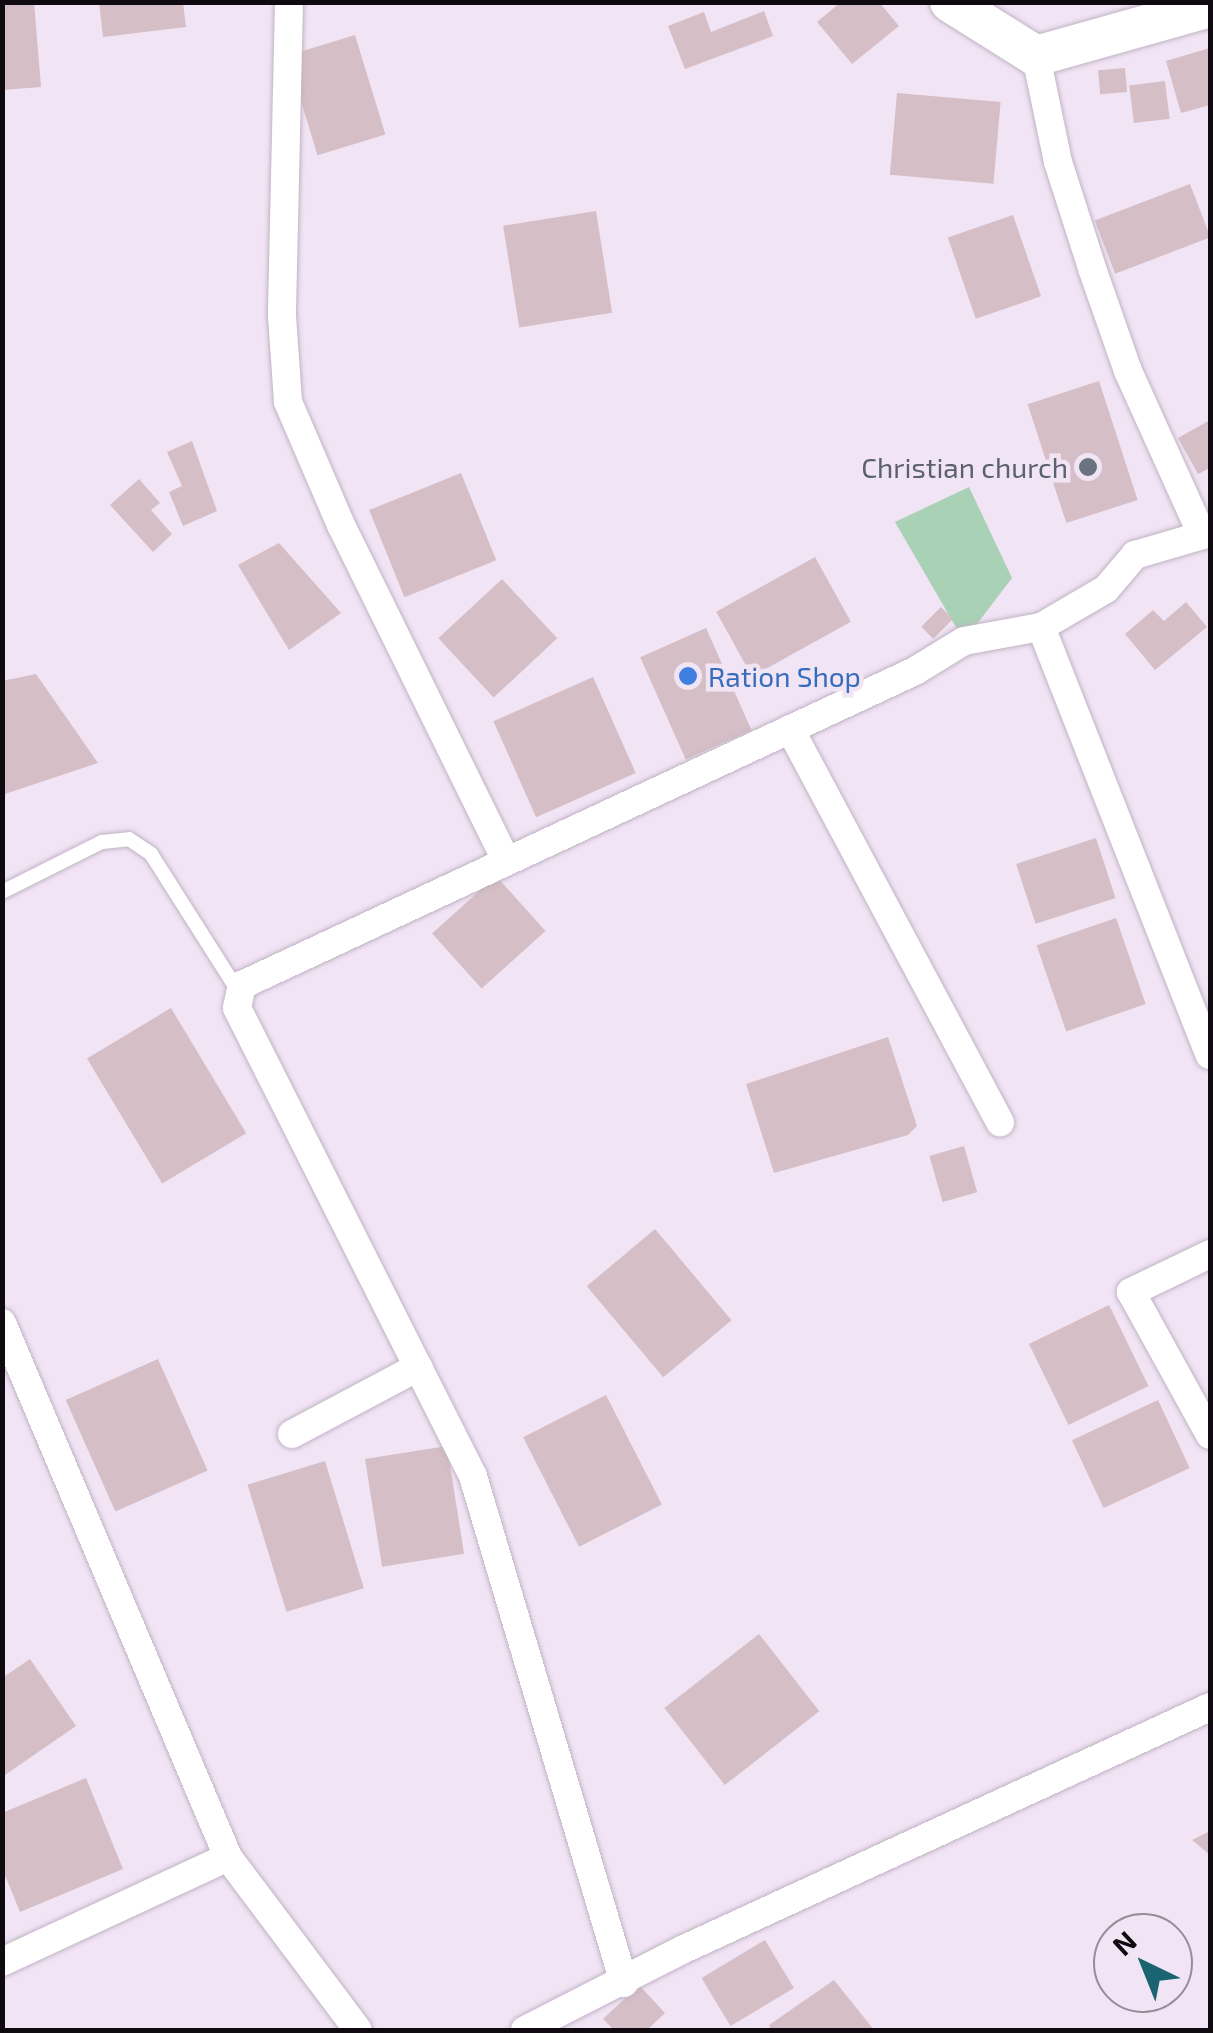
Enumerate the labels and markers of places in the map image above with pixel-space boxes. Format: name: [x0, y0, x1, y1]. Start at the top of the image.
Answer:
place label: Christian church: [861, 450, 1068, 484]
marker: Christian church: [1077, 456, 1099, 478]
place label: Ration Shop: [708, 659, 861, 693]
marker: Ration Shop: [677, 665, 699, 687]

